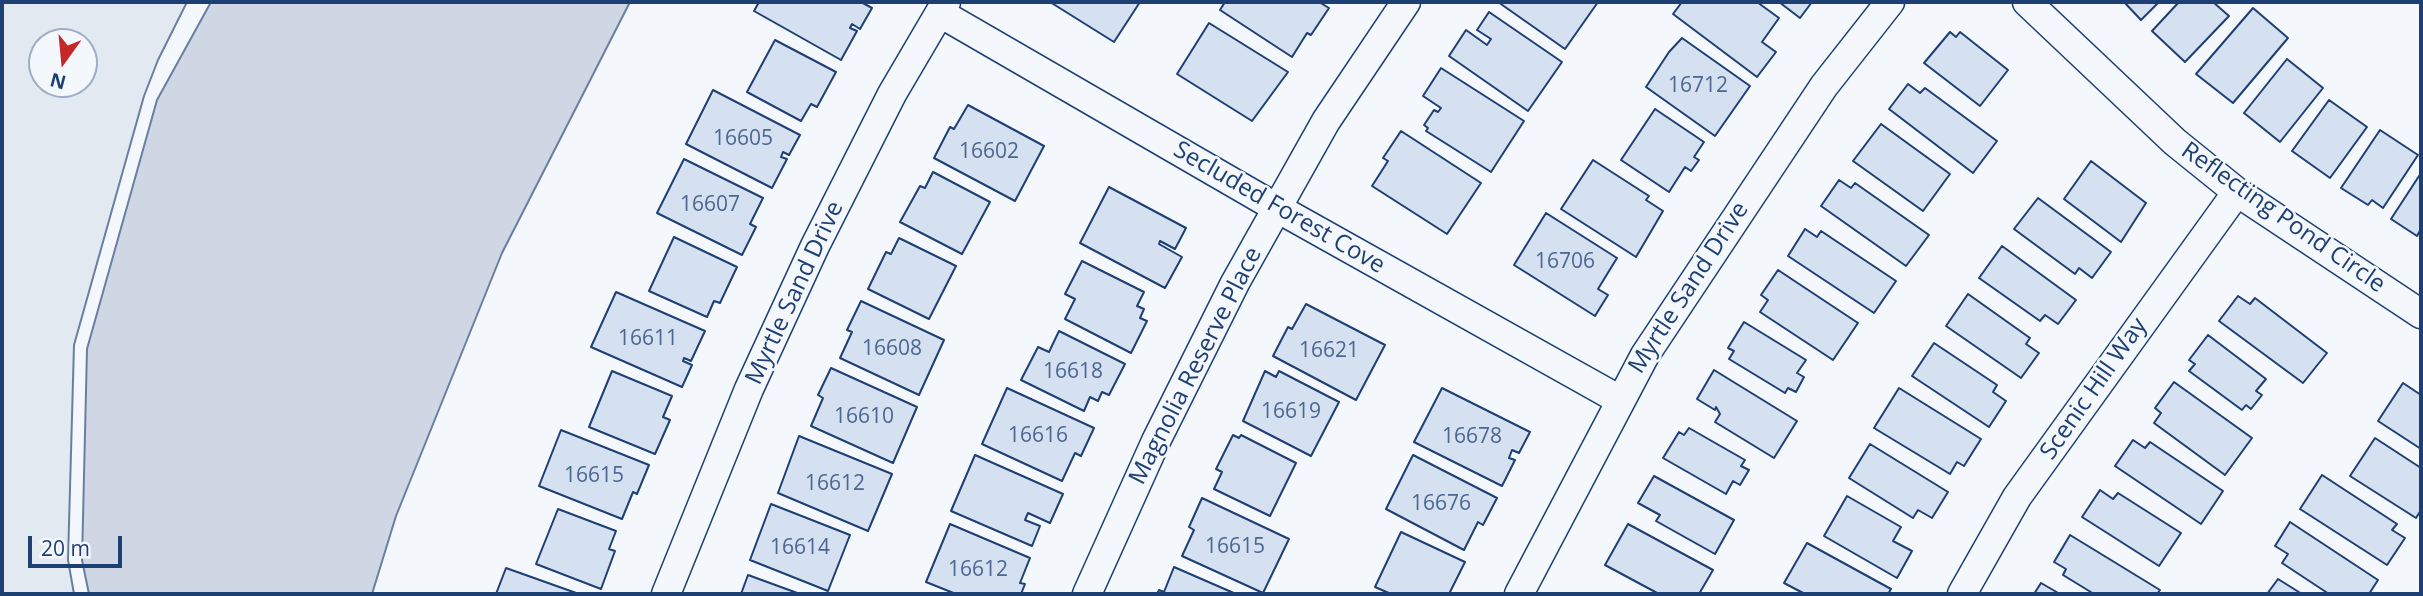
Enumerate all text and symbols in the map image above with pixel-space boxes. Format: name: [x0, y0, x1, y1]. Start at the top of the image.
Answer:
north arrow: [28, 28, 98, 98]
text: N: [47, 67, 69, 96]
house number: 16712: [1668, 73, 1728, 99]
house number: 16605: [713, 126, 773, 152]
street label: Secluded Forest Cove: [1168, 136, 1390, 280]
street label: Reflecting Pond Circle: [2175, 137, 2391, 299]
house number: 16602: [959, 139, 1019, 165]
house number: 16607: [680, 192, 740, 218]
street label: Myrtle Sand Drive: [740, 197, 850, 389]
street label: Myrtle Sand Drive: [1623, 197, 1755, 379]
street label: Magnolia Reserve Place: [1124, 243, 1268, 489]
house number: 16706: [1535, 249, 1595, 275]
street label: Scenic Hill Way: [2035, 313, 2153, 465]
house number: 16611: [618, 326, 678, 352]
house number: 16608: [862, 336, 922, 362]
house number: 16621: [1299, 338, 1359, 364]
house number: 16618: [1043, 359, 1103, 385]
house number: 16619: [1261, 399, 1321, 425]
house number: 16610: [834, 404, 894, 430]
house number: 16616: [1008, 423, 1068, 449]
house number: 16678: [1442, 424, 1502, 450]
house number: 16615: [564, 463, 624, 489]
house number: 16612: [805, 471, 865, 497]
house number: 16676: [1411, 491, 1471, 517]
scale bar: [32, 522, 126, 566]
text: 20 m: [41, 534, 90, 562]
house number: 16615: [1205, 534, 1265, 560]
house number: 16614: [770, 535, 830, 561]
house number: 16612: [948, 557, 1008, 583]

